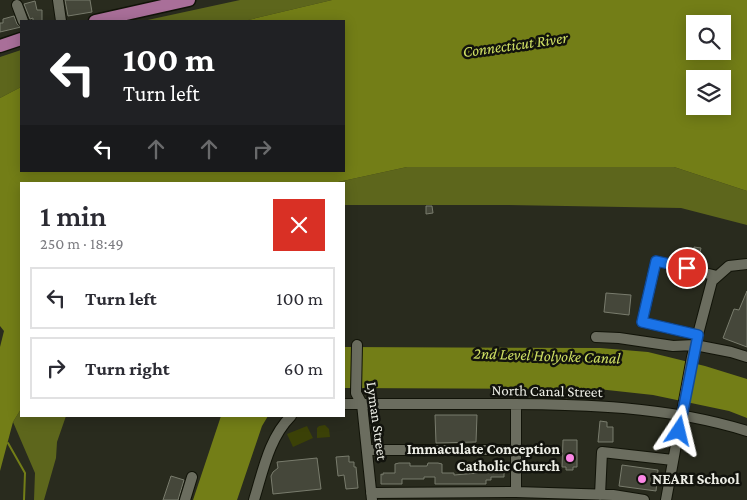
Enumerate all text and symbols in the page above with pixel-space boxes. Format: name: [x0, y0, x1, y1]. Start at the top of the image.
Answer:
map controls: [686, 15, 731, 115]
button: search: [686, 15, 731, 60]
water label: Connecticut River: [462, 29, 569, 60]
icon: left: [40, 40, 105, 105]
text: 100 m: [123, 40, 215, 79]
button: layers: [686, 70, 731, 115]
text: Turn left: [123, 81, 200, 106]
icon: left: [89, 135, 117, 163]
icon: ahead: [142, 135, 170, 163]
icon: ahead: [195, 135, 223, 163]
icon: right: [248, 135, 276, 163]
text: 1 min: [40, 199, 107, 232]
button: close: [273, 199, 325, 251]
text: 250 m · 18:49: [40, 235, 124, 252]
pin: [666, 247, 708, 289]
icon: arrive: [673, 254, 701, 282]
icon: left: [42, 284, 70, 312]
text: Turn left: [85, 288, 157, 309]
text: 100 m: [276, 288, 323, 309]
water label: 2nd Level Holyoke Canal: [473, 344, 622, 368]
icon: right: [42, 354, 70, 382]
text: Turn right: [85, 358, 170, 379]
text: 60 m: [284, 358, 323, 379]
street label: Lyman Street: [363, 381, 391, 462]
street label: North Canal Street: [491, 382, 604, 400]
position arrow: [652, 404, 704, 456]
place label: Immaculate Conception Catholic Church: [407, 441, 560, 474]
marker: Immaculate Conception Catholic Church: [564, 452, 576, 464]
place label: NEARI School: [652, 471, 740, 487]
marker: NEARI School: [636, 473, 648, 485]

